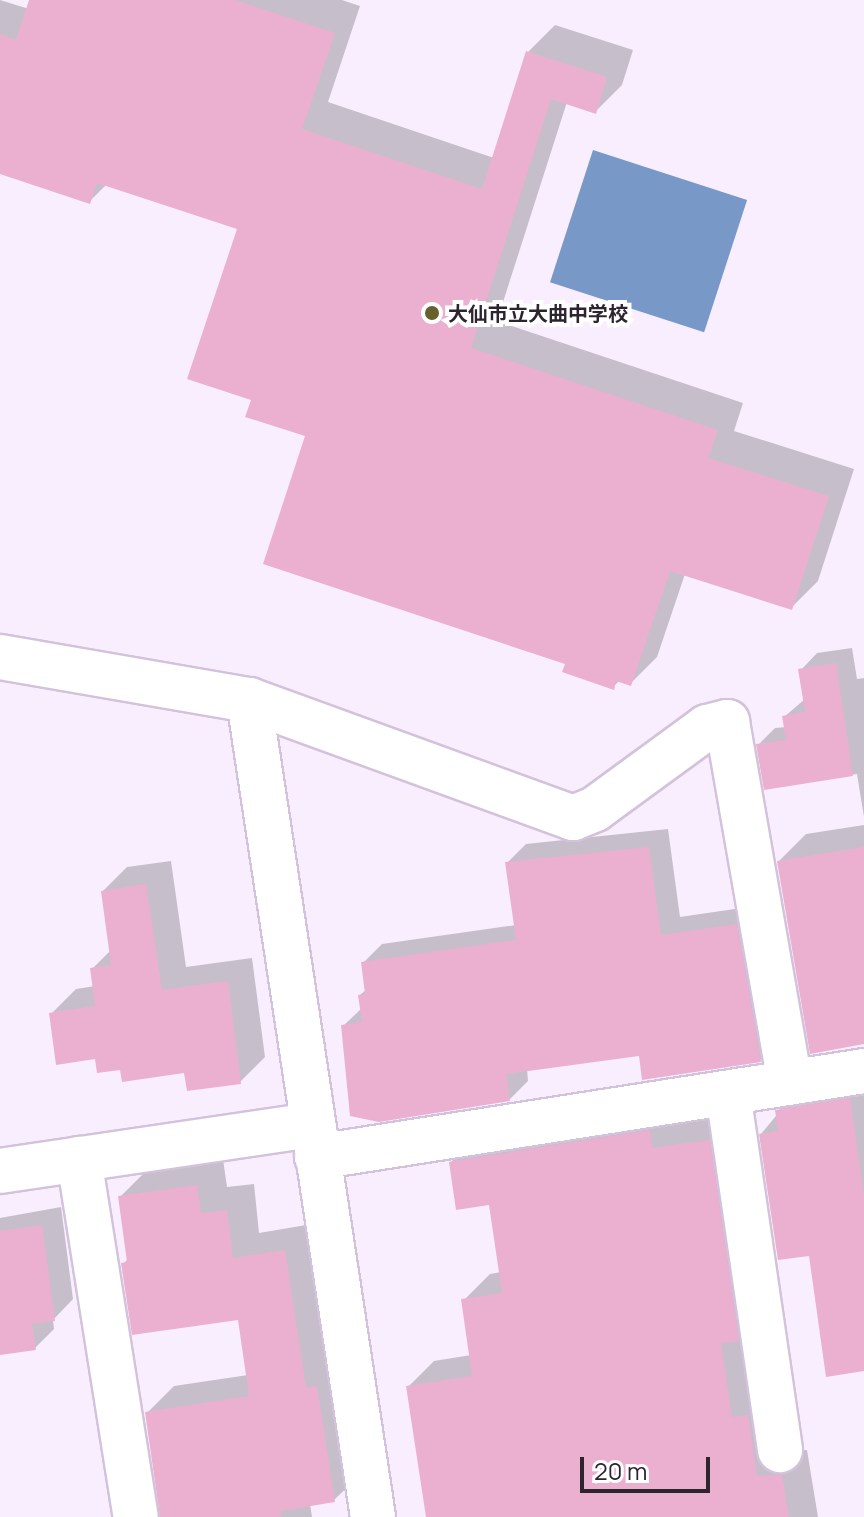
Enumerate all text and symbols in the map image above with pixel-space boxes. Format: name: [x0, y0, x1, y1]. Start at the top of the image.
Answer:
place label: 大仙市立大曲中学校: [448, 301, 628, 325]
marker: 大仙市立大曲中学校: [423, 304, 441, 322]
scale bar: [584, 1441, 714, 1491]
text: 20 m: [594, 1454, 647, 1487]

